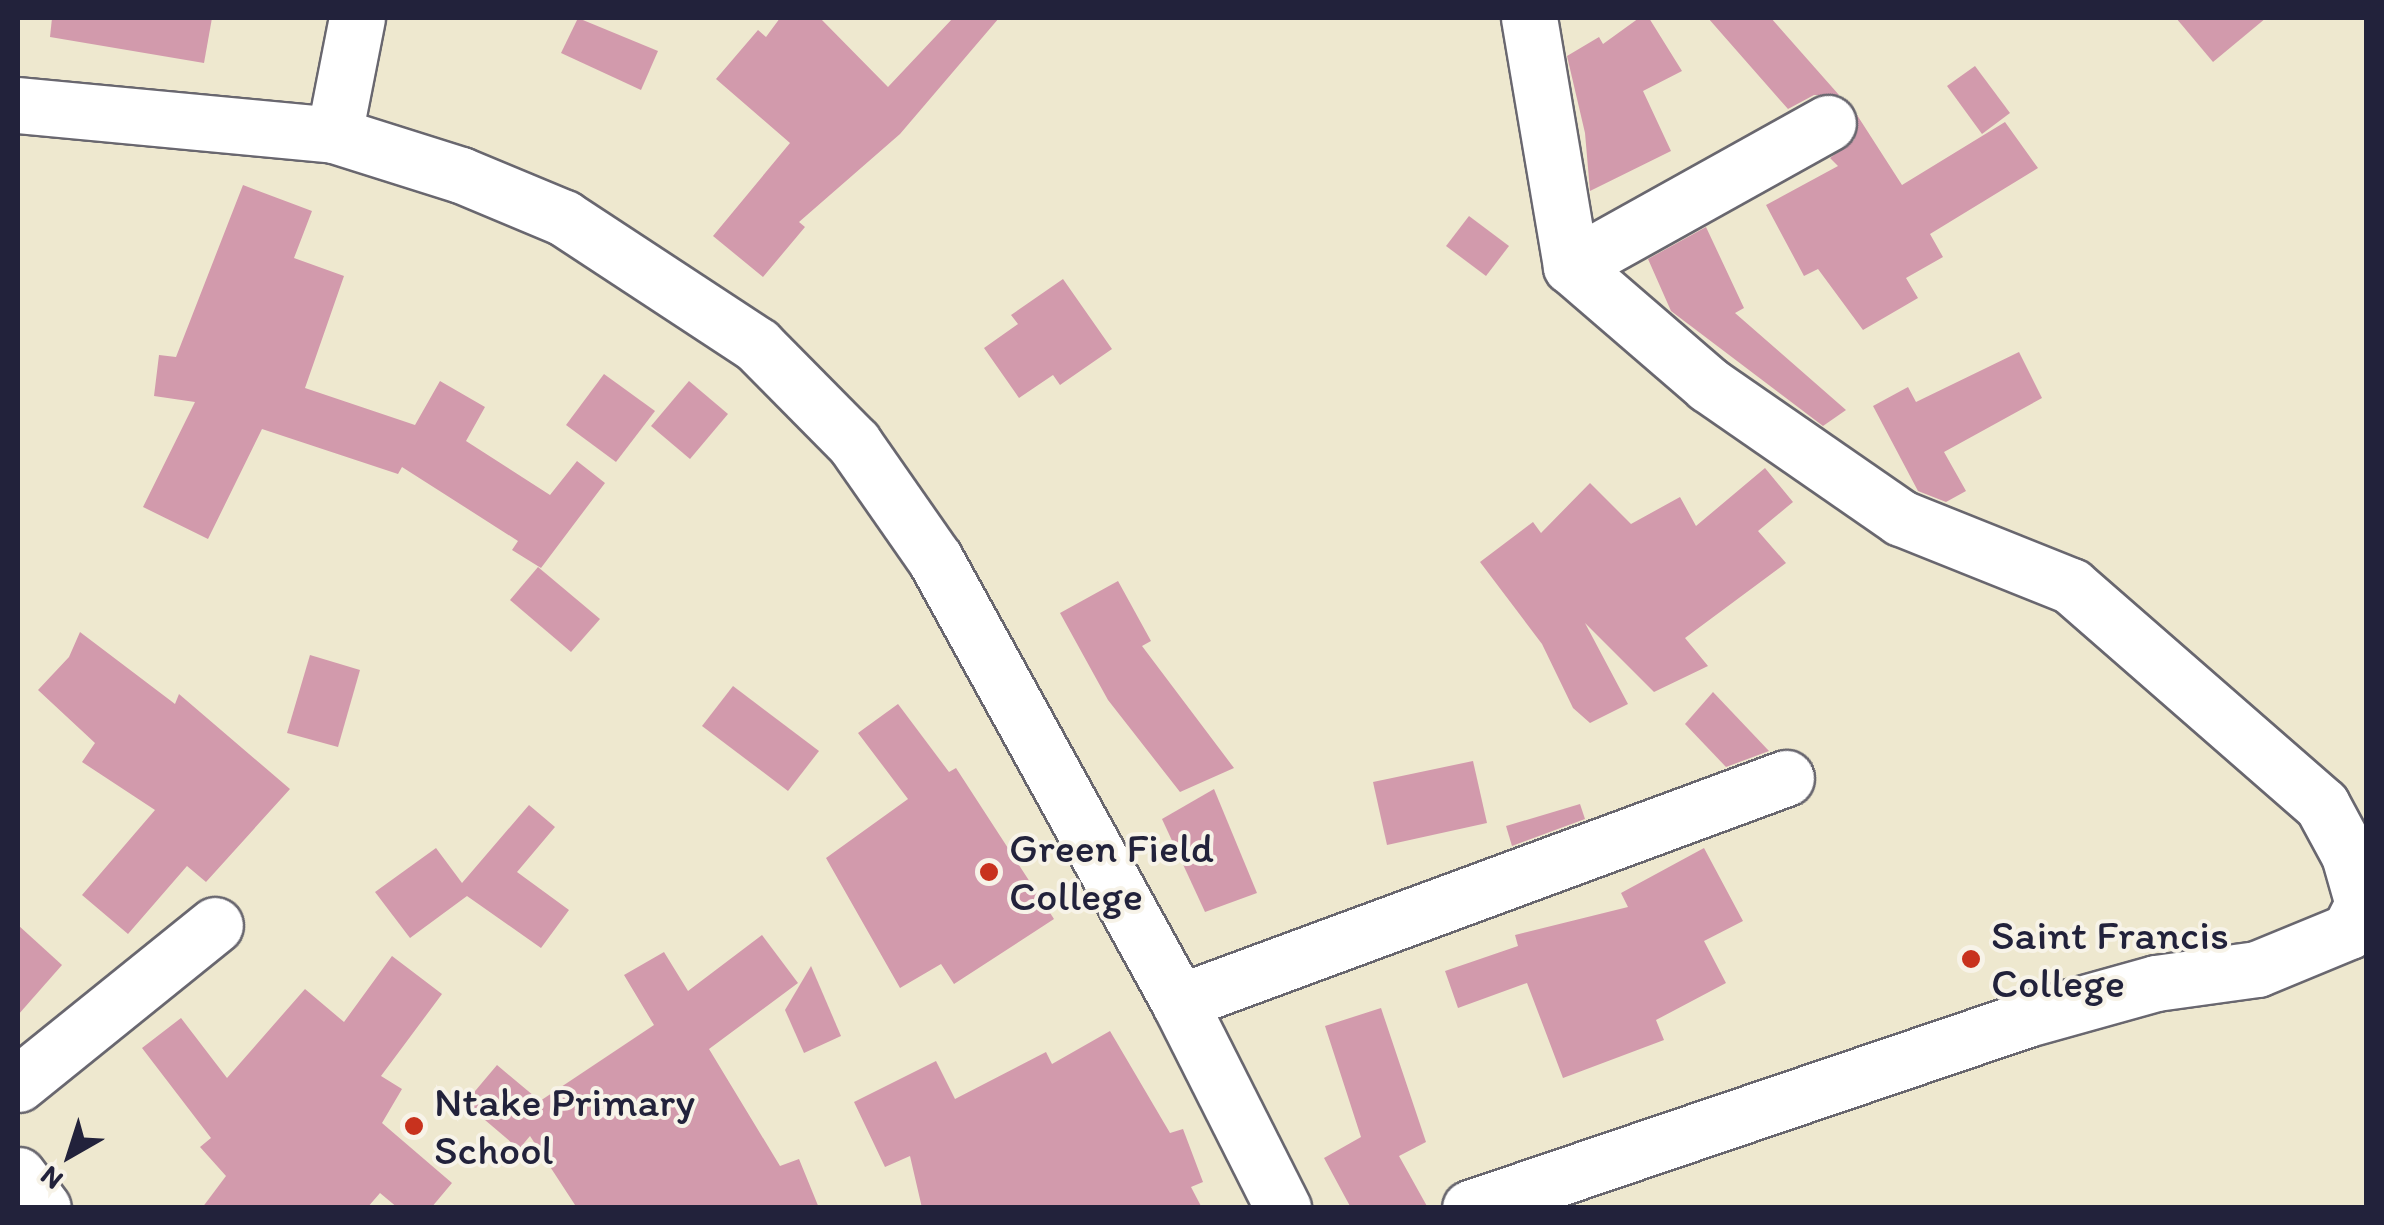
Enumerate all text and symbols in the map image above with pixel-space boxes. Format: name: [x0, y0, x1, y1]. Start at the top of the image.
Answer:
place label: Green Field College: [1009, 823, 1213, 921]
marker: Green Field College: [978, 861, 1000, 883]
place label: Saint Francis College: [1991, 910, 2227, 1008]
marker: Saint Francis College: [1960, 948, 1982, 970]
place label: Ntake Primary School: [434, 1077, 693, 1176]
north arrow: [20, 1105, 120, 1205]
marker: Ntake Primary School: [403, 1115, 425, 1137]
text: N: [33, 1159, 69, 1197]

